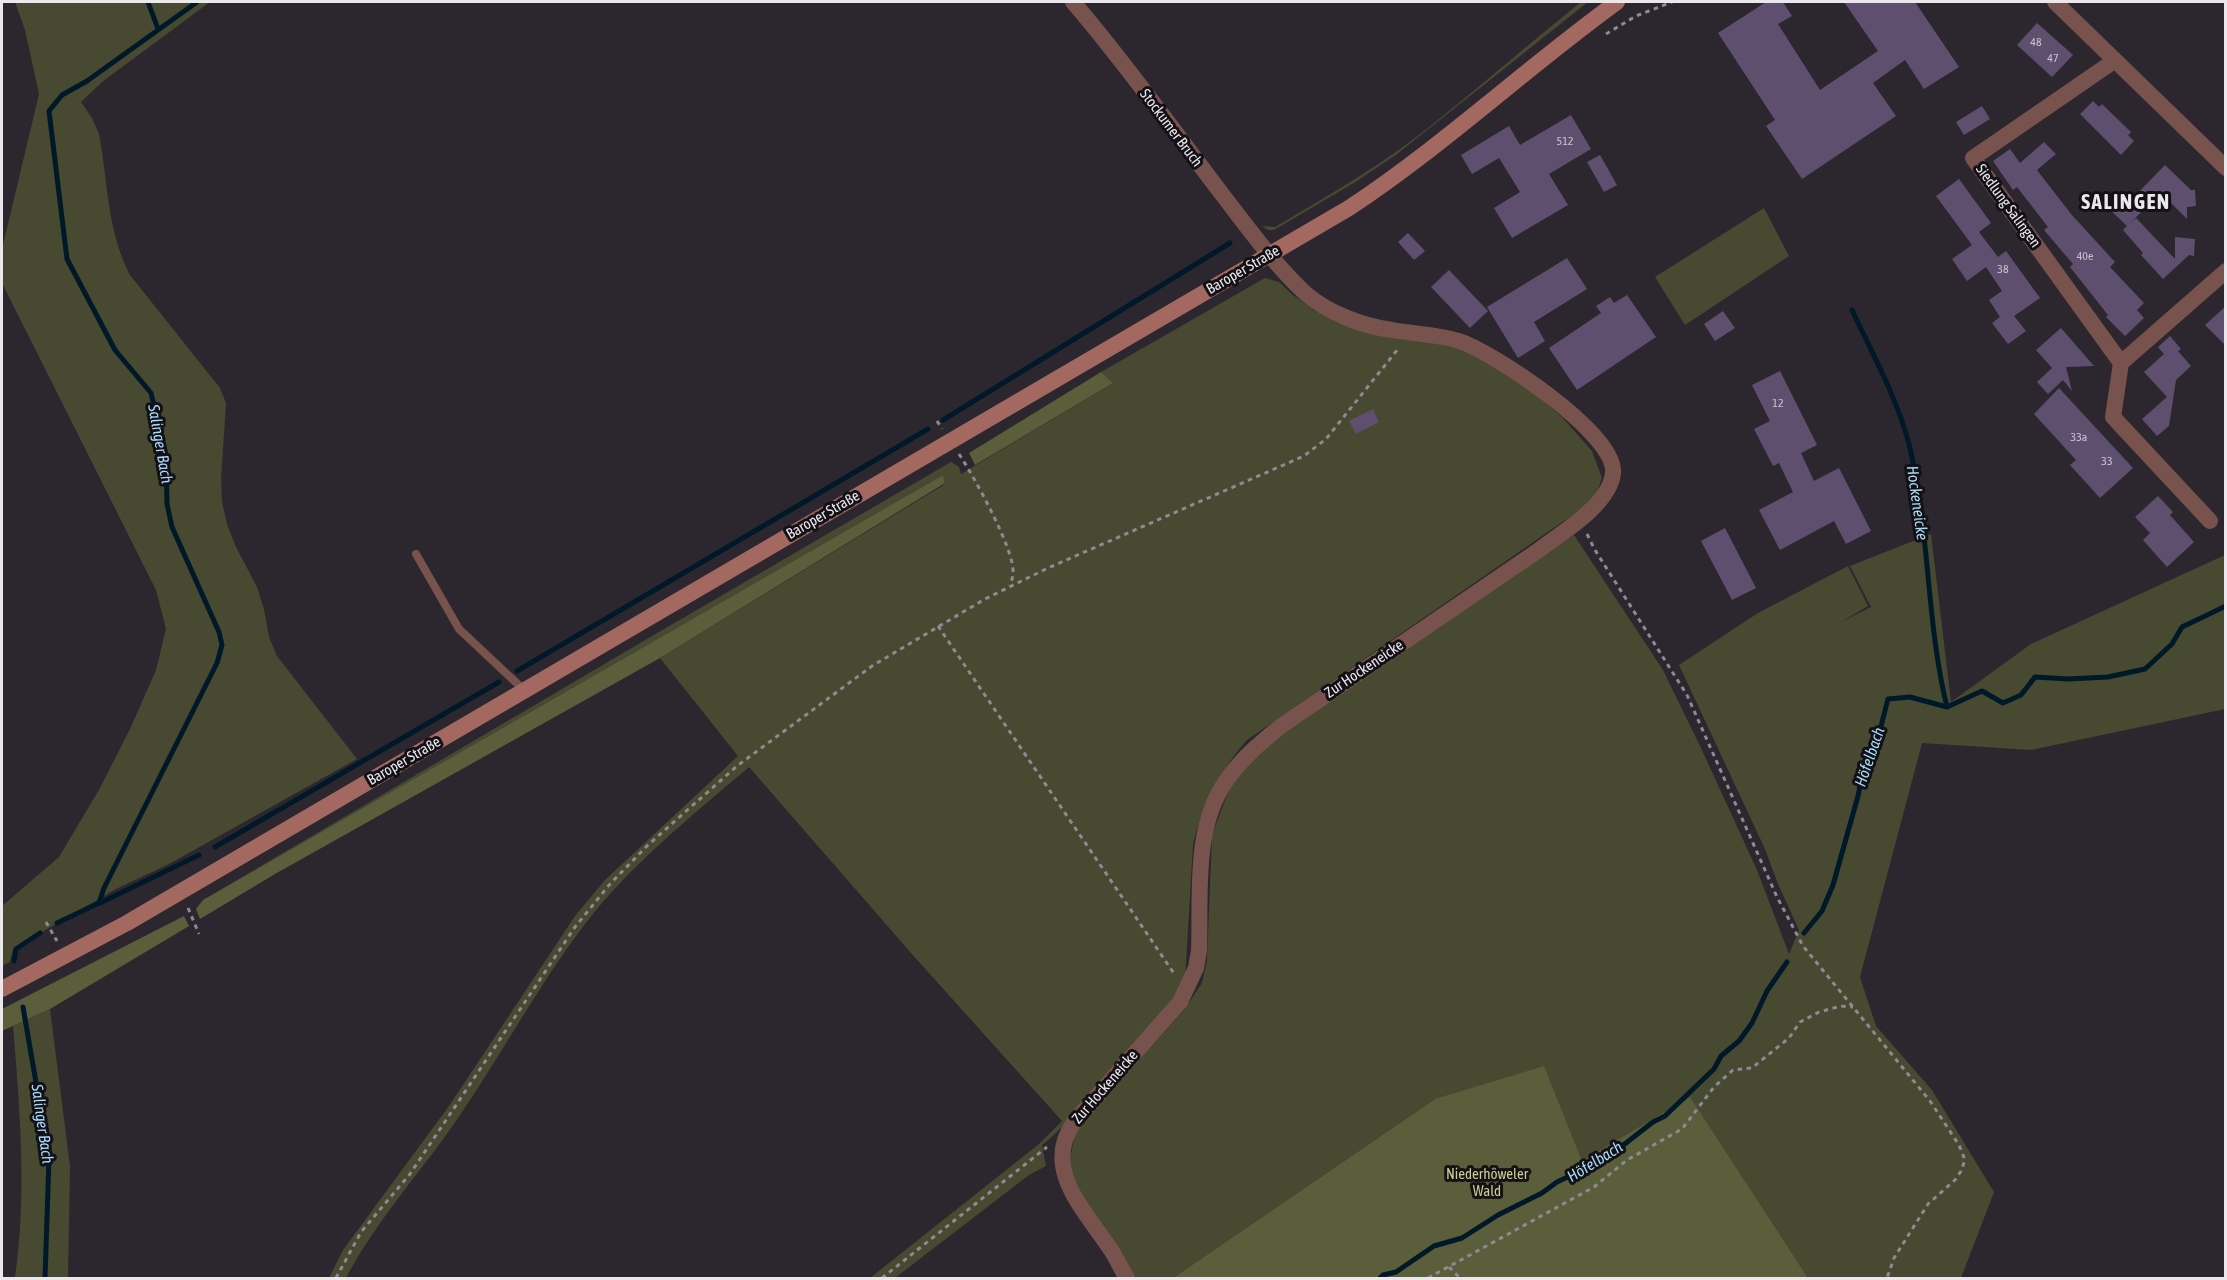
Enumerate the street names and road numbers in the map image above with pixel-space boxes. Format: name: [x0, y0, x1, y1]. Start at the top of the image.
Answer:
street label: Stockumer Bruch: [1136, 86, 1206, 170]
street label: Siedlung Salingen: [1972, 161, 2044, 251]
street label: Baroper Straße: [1203, 242, 1283, 298]
street label: Baroper Straße: [783, 487, 863, 543]
street label: Zur Hockeneicke: [1321, 636, 1407, 702]
street label: Baroper Straße: [364, 733, 444, 789]
street label: Zur Hockeneicke: [1068, 1047, 1142, 1127]

